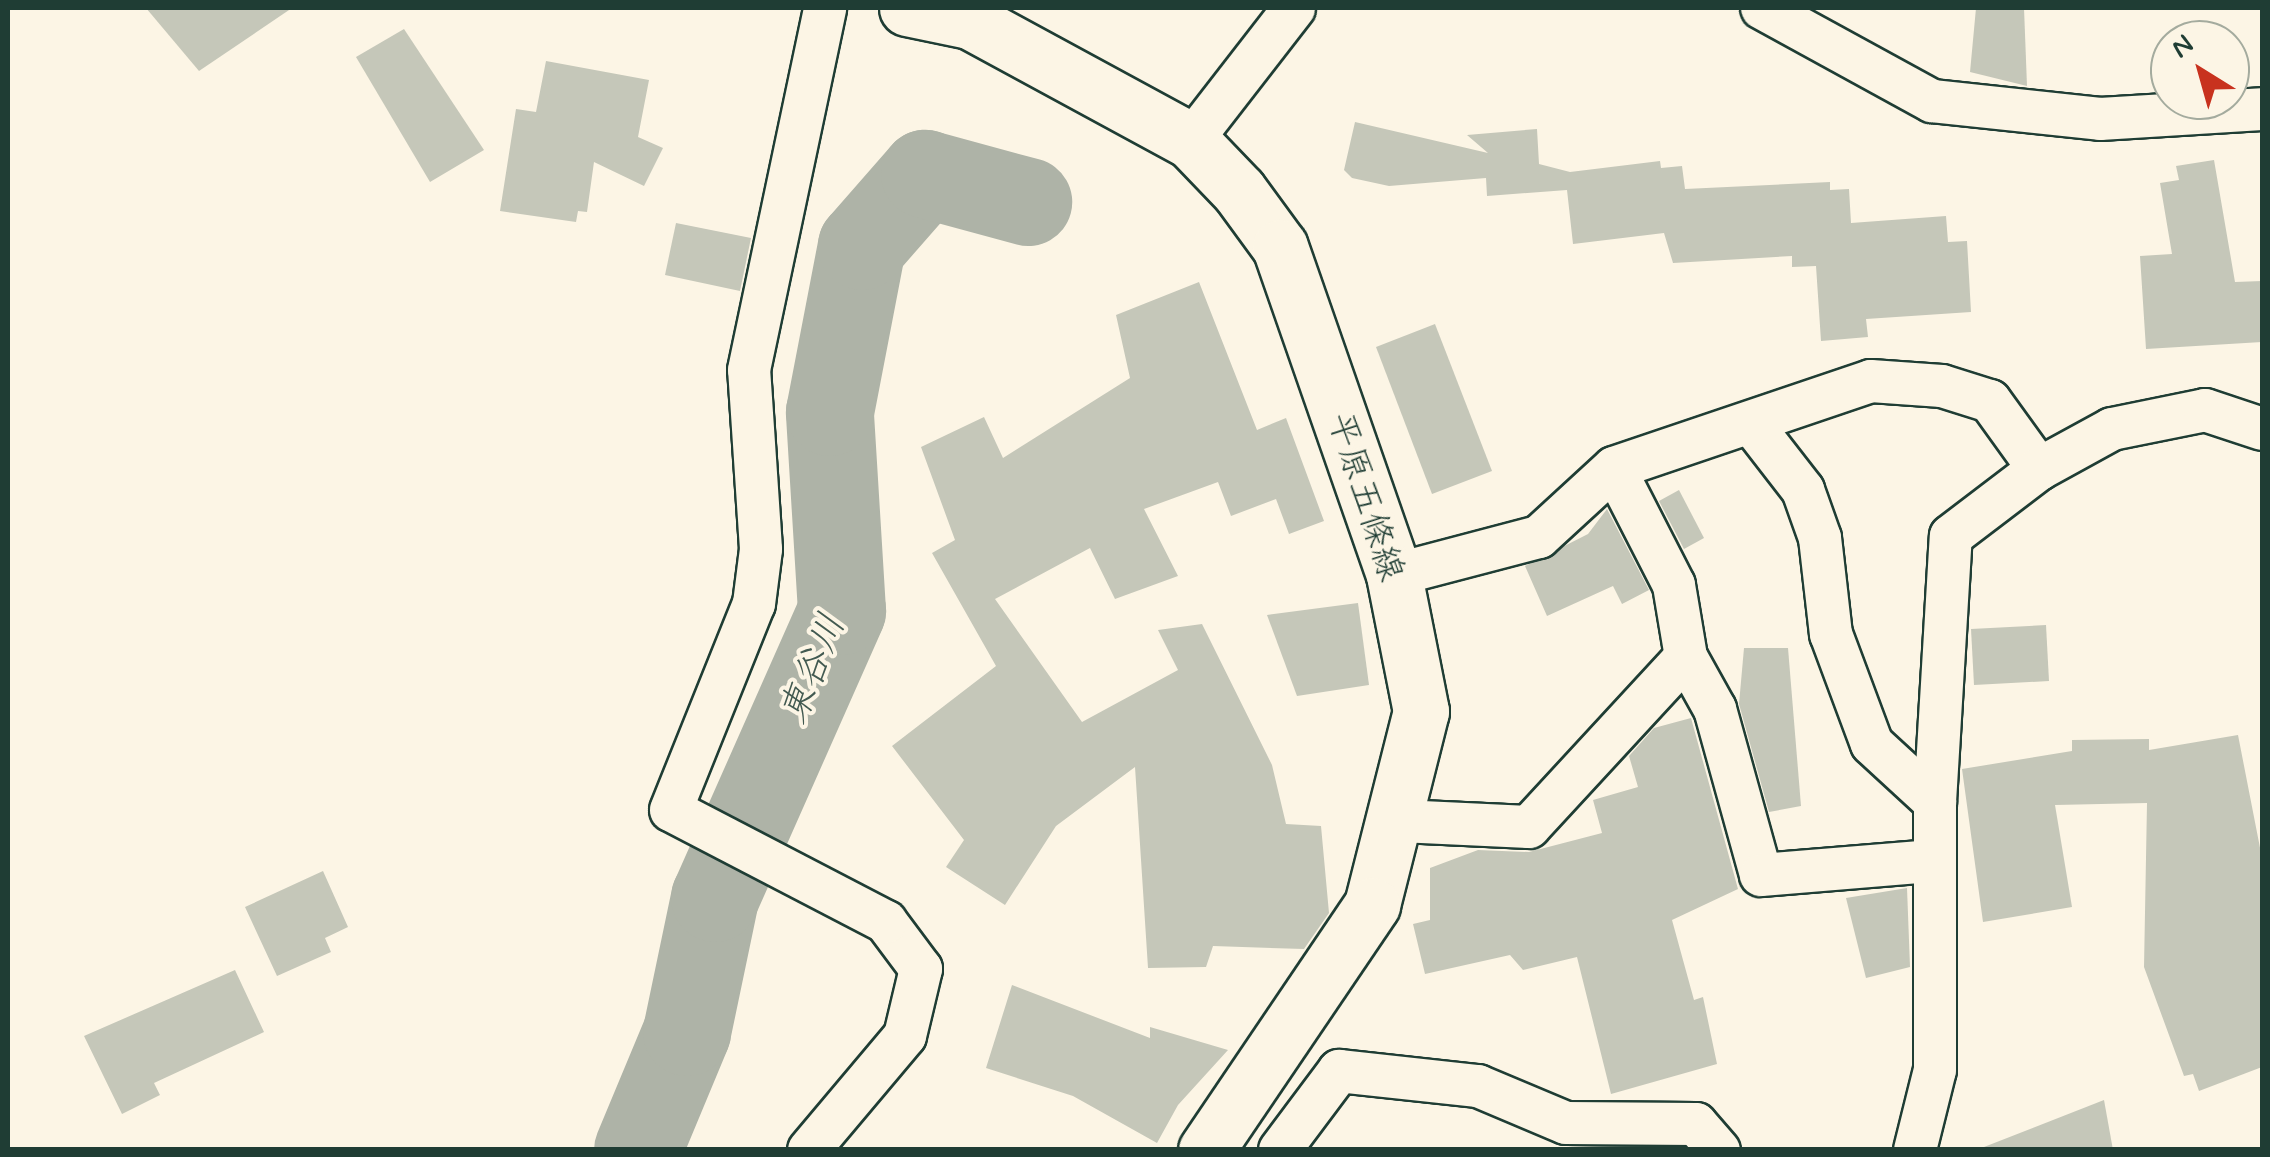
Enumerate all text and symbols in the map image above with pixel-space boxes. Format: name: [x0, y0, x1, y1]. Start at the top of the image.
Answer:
north arrow: [2150, 20, 2250, 120]
text: N: [2164, 27, 2201, 68]
street label: 平原五條線: [1318, 407, 1412, 587]
water label: 東谷川: [772, 608, 856, 730]

